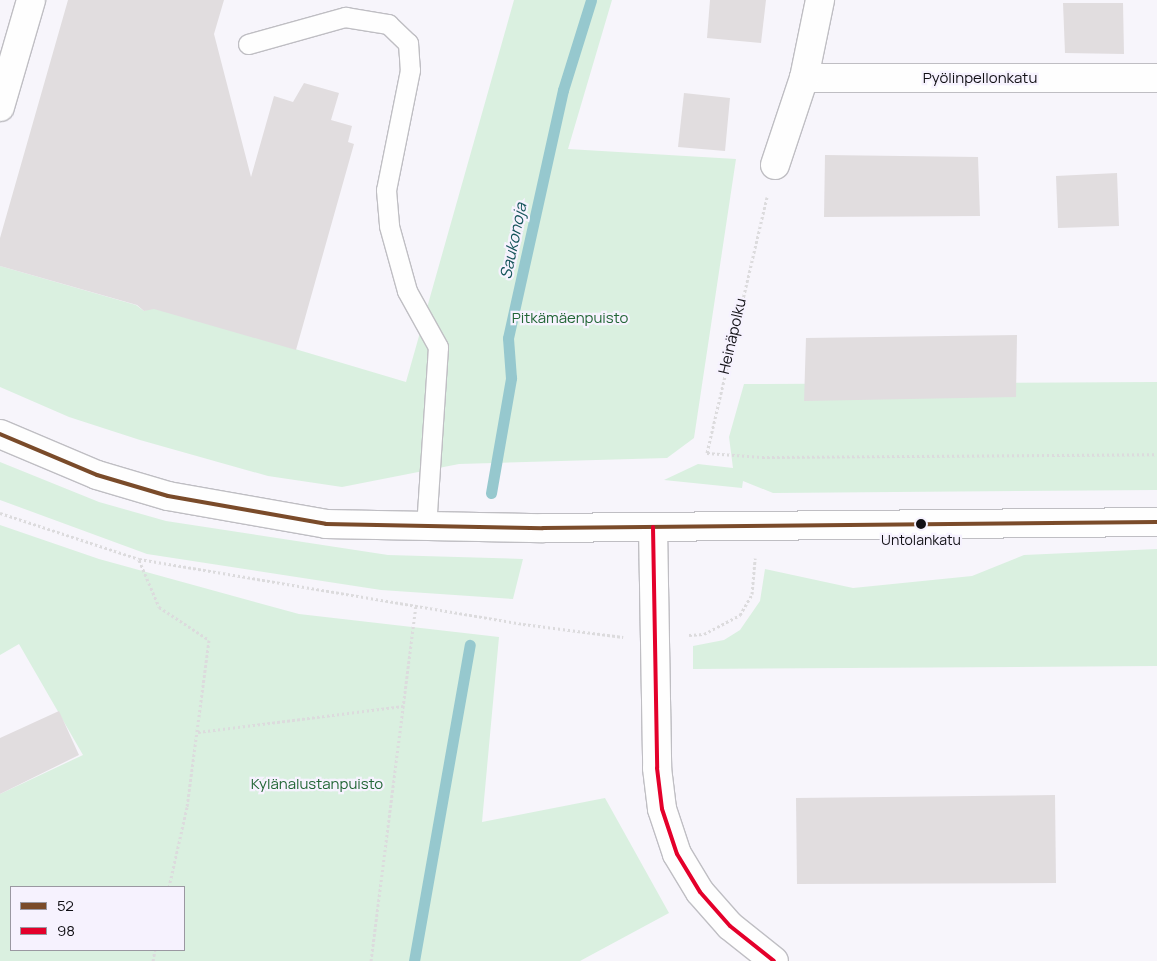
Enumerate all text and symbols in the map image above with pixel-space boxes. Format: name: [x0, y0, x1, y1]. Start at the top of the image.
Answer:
street label: Pyölinpellonkatu: [923, 69, 1037, 87]
water label: Saukonoja: [496, 201, 530, 281]
street label: Heinäpolku: [715, 296, 749, 376]
park label: Pitkämäenpuisto: [512, 309, 628, 327]
marker: Untolankatu: [916, 519, 926, 529]
place label: Untolankatu: [881, 532, 961, 548]
park label: Kylänalustanpuisto: [251, 775, 383, 793]
legend: [10, 886, 185, 951]
text: 52: [57, 895, 74, 916]
text: 98: [57, 920, 75, 941]

